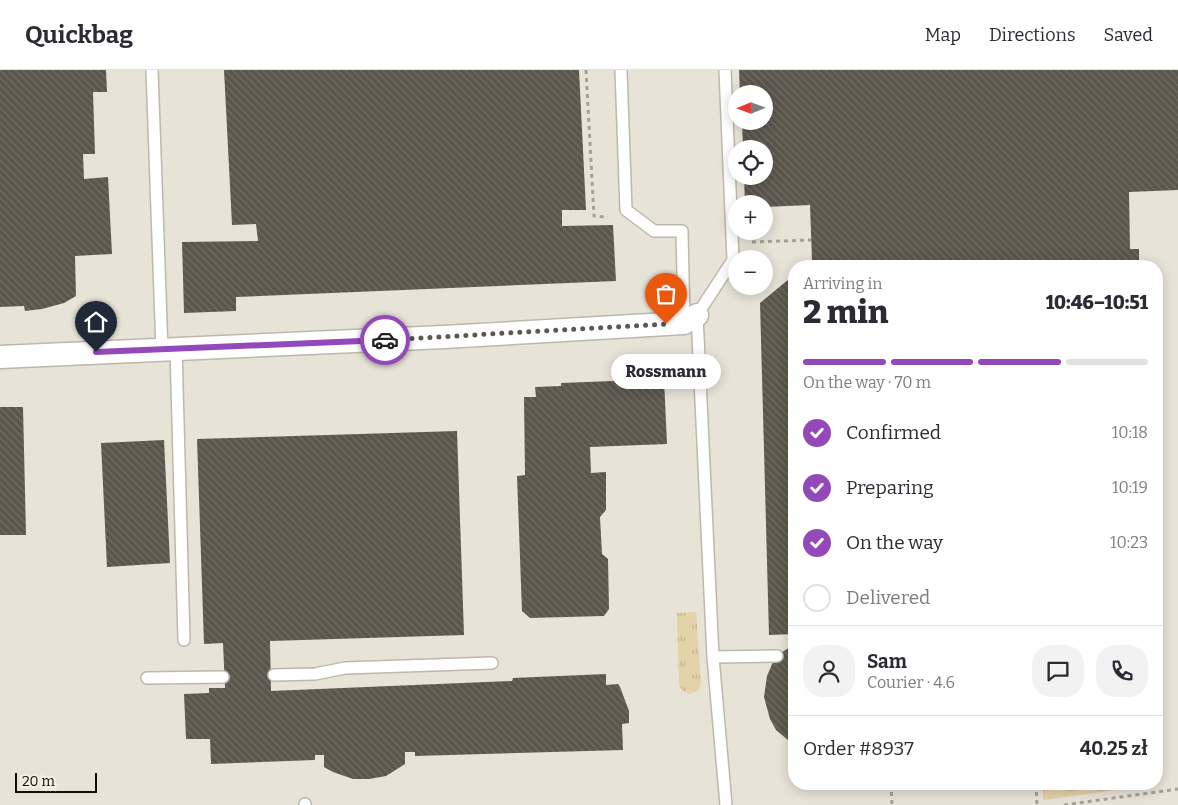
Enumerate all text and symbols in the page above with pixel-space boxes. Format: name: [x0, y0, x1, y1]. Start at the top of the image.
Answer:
text: Quickbag: [25, 21, 133, 49]
text: Map: [925, 24, 961, 46]
text: Directions: [989, 24, 1076, 46]
text: Saved: [1104, 24, 1153, 46]
north arrow: [728, 85, 772, 130]
map controls: [728, 85, 773, 295]
button: locate: [728, 140, 773, 185]
button: +: [728, 195, 773, 240]
button: −: [728, 250, 773, 295]
pin: [645, 273, 687, 324]
text: Arriving in: [803, 274, 882, 293]
icon: bag: [652, 280, 680, 308]
text: 10:46–10:51: [1046, 291, 1148, 314]
text: 2 min: [803, 293, 889, 331]
pin: [75, 301, 117, 352]
icon: home: [82, 308, 110, 336]
courier: [360, 315, 410, 365]
icon: car: [371, 326, 399, 354]
callout: Rossmann: [611, 354, 721, 389]
text: Rossmann: [625, 362, 707, 381]
text: On the way · 70 m: [803, 373, 931, 392]
icon: check: [803, 419, 831, 447]
text: Confirmed: [846, 421, 941, 444]
text: 10:18: [1112, 423, 1148, 442]
icon: check: [803, 474, 831, 502]
text: Preparing: [846, 476, 934, 499]
text: 10:19: [1112, 478, 1148, 497]
icon: check: [803, 529, 831, 557]
text: On the way: [846, 531, 943, 554]
text: 10:23: [1110, 533, 1148, 552]
text: Delivered: [846, 586, 930, 609]
button: person: [803, 645, 855, 697]
button: chat: [1032, 645, 1084, 697]
button: phone: [1096, 645, 1148, 697]
text: Sam: [867, 650, 907, 673]
text: Courier · 4.6: [867, 673, 955, 692]
text: Order #8937: [803, 737, 914, 760]
text: 40.25 zł: [1080, 737, 1148, 760]
scale bar: [15, 770, 98, 793]
text: 20 m: [22, 773, 55, 790]

